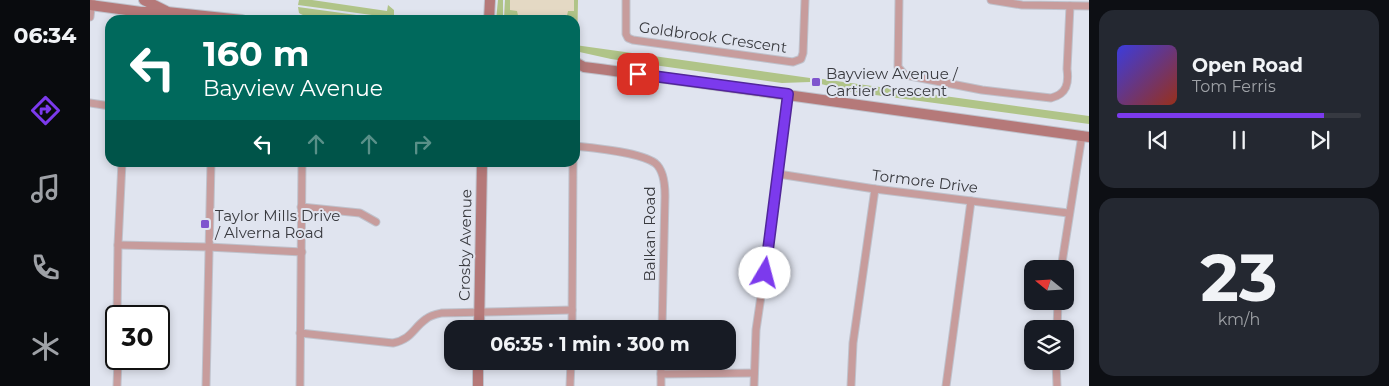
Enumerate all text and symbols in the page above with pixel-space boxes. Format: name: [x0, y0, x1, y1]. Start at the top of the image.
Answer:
street label: Goldbrook Crescent: [638, 17, 788, 57]
text: 06:34: [14, 22, 76, 49]
text: 160 m: [203, 32, 309, 75]
icon: left: [120, 35, 185, 100]
pin: [617, 53, 659, 95]
text: Open Road: [1192, 54, 1303, 77]
icon: arrive: [624, 60, 652, 88]
place label: Bayview Avenue / Cartier Crescent: [826, 64, 959, 100]
text: Bayview Avenue: [203, 75, 383, 102]
marker: Bayview Avenue / Cartier Crescent: [810, 76, 822, 88]
text: Tom Ferris: [1192, 77, 1276, 96]
icon: directions: [28, 93, 63, 128]
icon: previous: [1144, 126, 1172, 154]
icon: pause: [1225, 126, 1253, 154]
icon: next: [1306, 126, 1334, 154]
icon: left: [249, 130, 277, 158]
icon: ahead: [302, 130, 330, 158]
icon: ahead: [355, 130, 383, 158]
icon: right: [408, 130, 436, 158]
street label: Tormore Drive: [871, 165, 979, 197]
icon: music: [28, 171, 63, 206]
street label: Balkan Road: [640, 186, 659, 282]
street label: Crosby Avenue: [455, 189, 475, 301]
place label: Taylor Mills Drive / Alverna Road: [214, 206, 340, 242]
marker: Taylor Mills Drive / Alverna Road: [199, 218, 211, 230]
text: 23: [1201, 238, 1277, 317]
position arrow: [738, 246, 790, 298]
icon: phone: [28, 250, 63, 285]
north arrow: [1024, 260, 1074, 310]
map controls: [1024, 260, 1074, 370]
speed limit sign: 30: [105, 305, 170, 370]
text: km/h: [1218, 310, 1260, 329]
button: layers: [1024, 320, 1074, 370]
icon: climate: [28, 329, 63, 364]
text: 06:35 · 1 min · 300 m: [490, 333, 690, 356]

